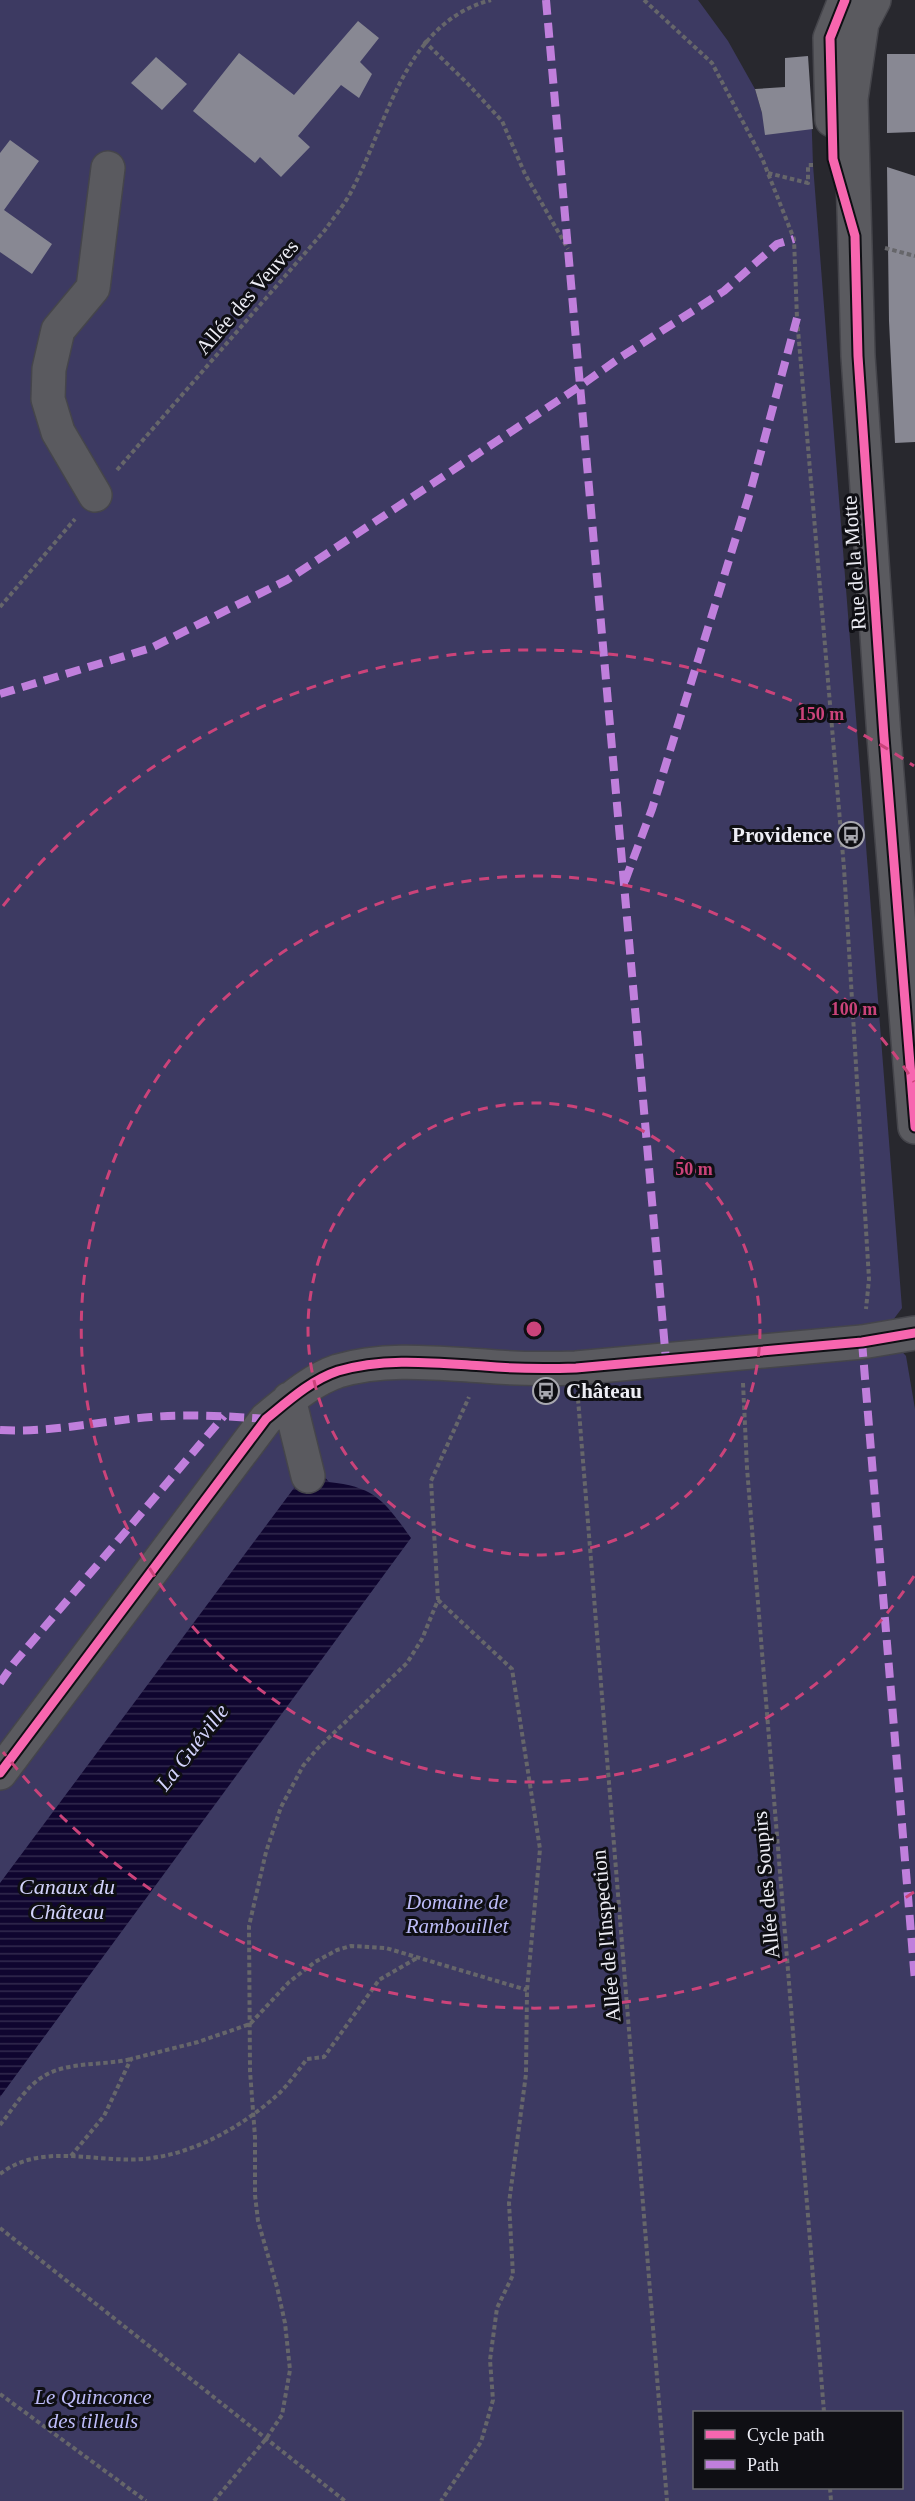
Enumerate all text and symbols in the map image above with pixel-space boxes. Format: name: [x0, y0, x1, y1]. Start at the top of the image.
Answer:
street label: Allée des Veuves: [191, 235, 303, 359]
street label: Rue de la Motte: [837, 495, 871, 631]
text: 150 m: [798, 704, 844, 724]
bus stop icon: Providence: [836, 820, 866, 850]
place label: Providence: [732, 823, 832, 847]
text: 100 m: [831, 999, 877, 1019]
text: 50 m: [675, 1159, 713, 1179]
centre of rings: [524, 1319, 544, 1339]
bus stop icon: Château: [531, 1376, 561, 1406]
place label: Château: [566, 1379, 642, 1403]
water label: La Guéville: [150, 1698, 234, 1796]
street label: Allée des Soupirs: [748, 1810, 784, 1960]
street label: Allée de l'Inspection: [586, 1848, 625, 2023]
water label: Canaux du Château: [19, 1874, 115, 1924]
park label: Domaine de Rambouillet: [405, 1890, 509, 1938]
park label: Le Quinconce des tilleuls: [33, 2385, 152, 2433]
legend: [693, 2411, 903, 2489]
text: Cycle path: [747, 2425, 824, 2445]
text: Path: [747, 2455, 779, 2475]

